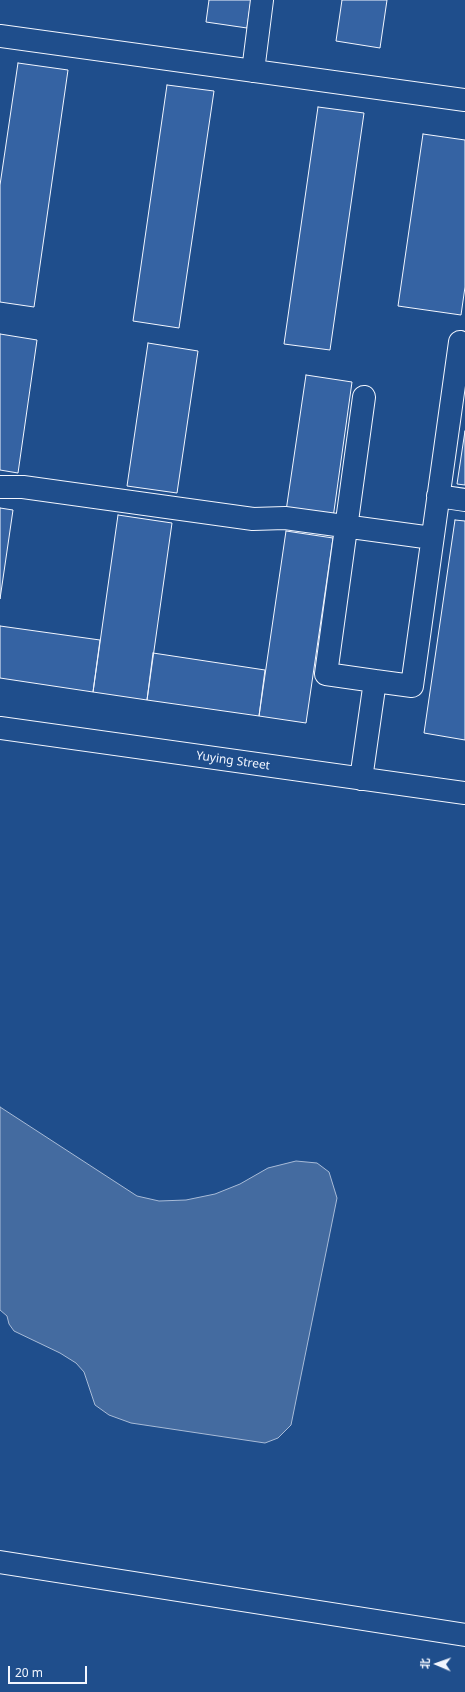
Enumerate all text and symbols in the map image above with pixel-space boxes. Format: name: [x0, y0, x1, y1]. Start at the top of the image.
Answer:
street label: Yuying Street: [195, 749, 271, 773]
north arrow: [417, 1644, 457, 1684]
scale bar: [10, 1658, 89, 1684]
text: 北: [417, 1658, 432, 1669]
text: 20 m: [15, 1664, 43, 1681]

